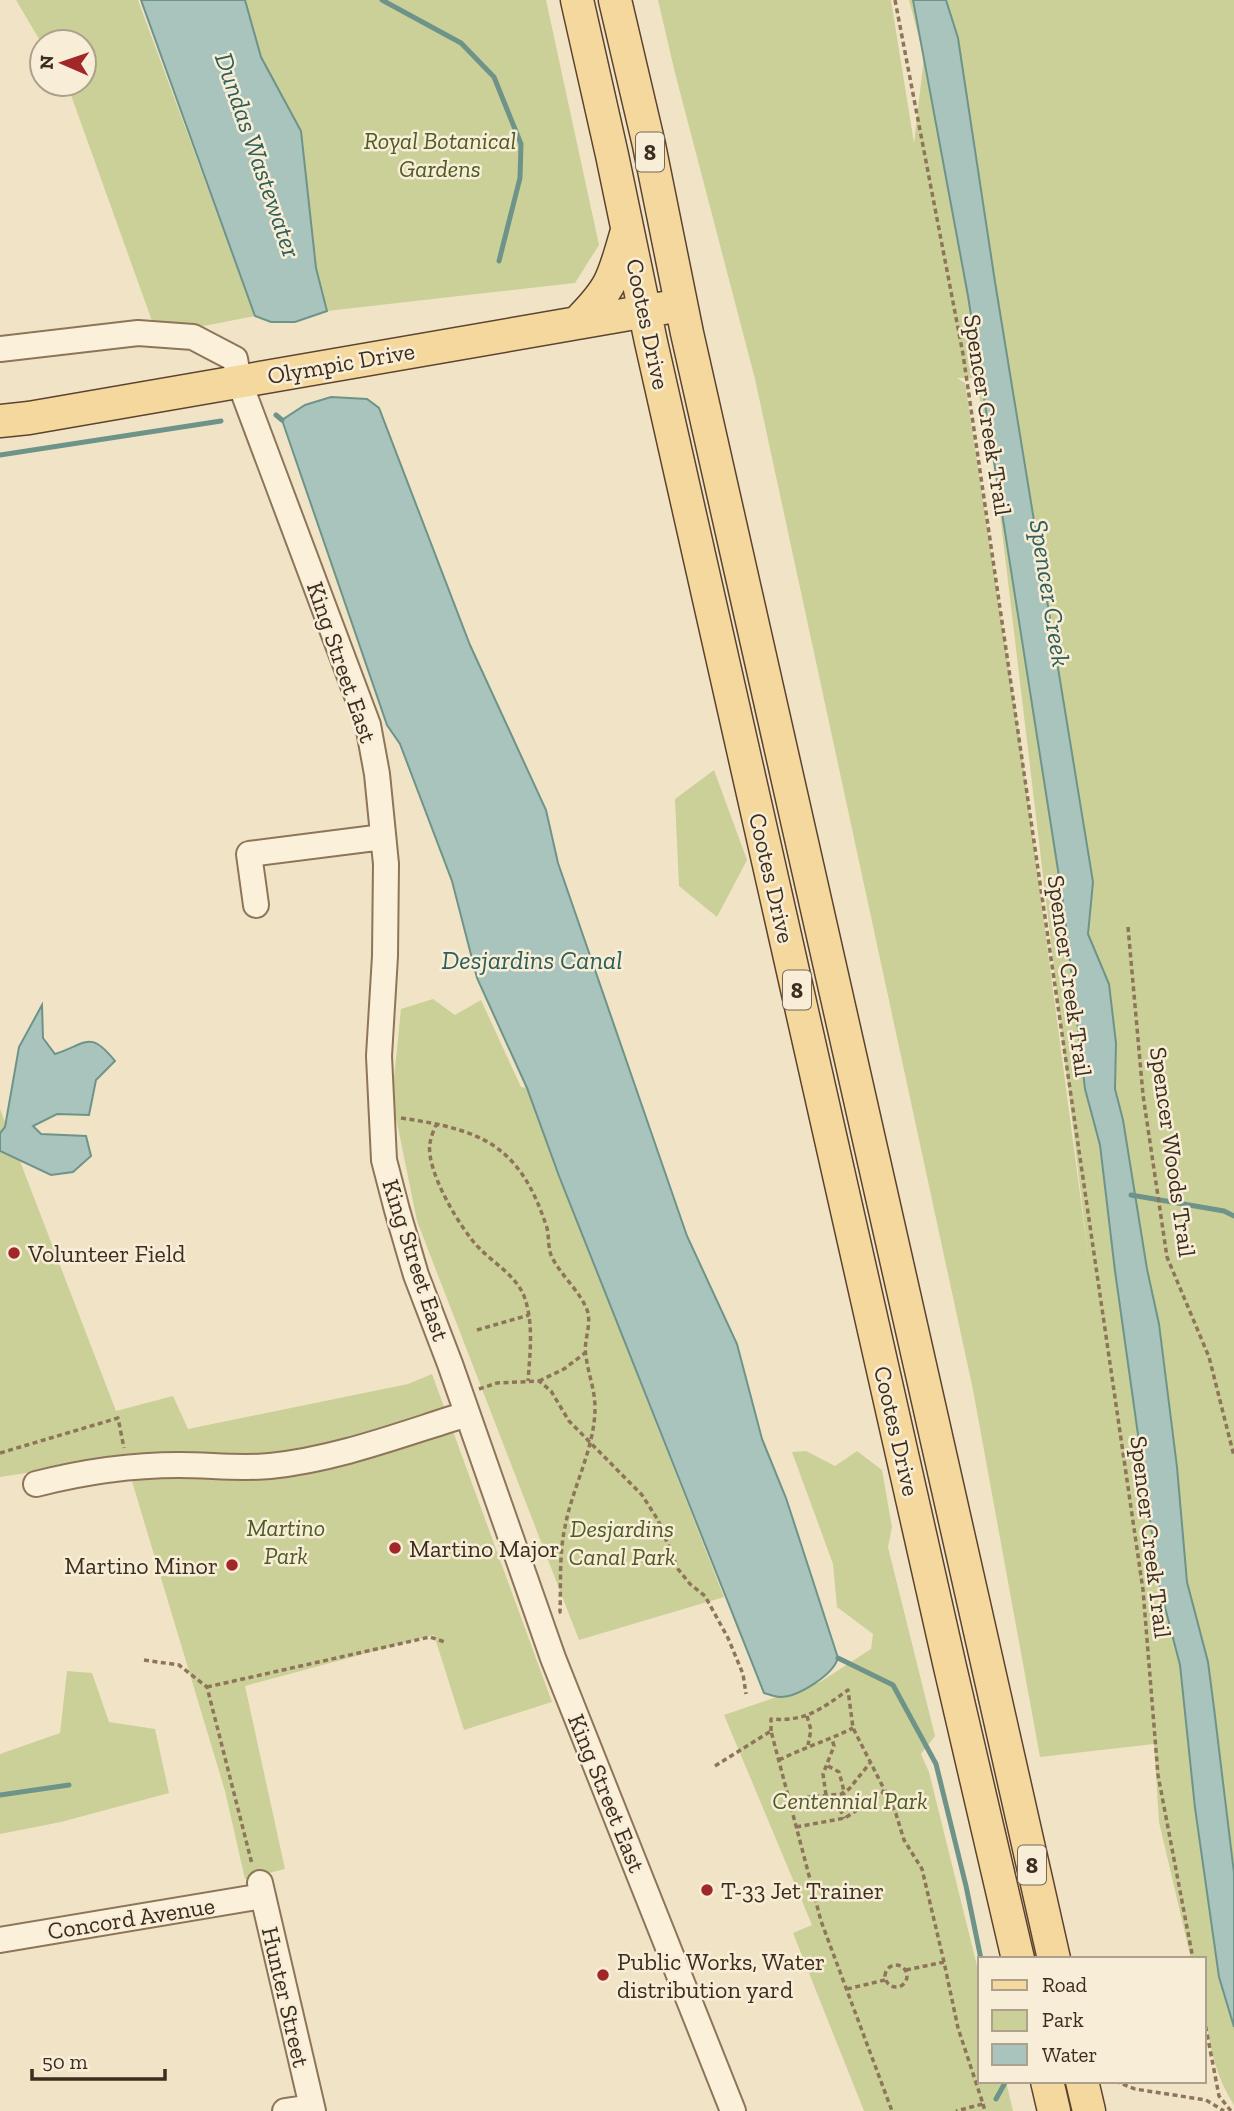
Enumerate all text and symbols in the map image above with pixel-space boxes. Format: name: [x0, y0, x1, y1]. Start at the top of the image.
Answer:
north arrow: [28, 28, 98, 98]
water label: Dundas Wastewater: [208, 48, 308, 262]
text: N: [35, 55, 58, 70]
park label: Royal Botanical Gardens: [364, 126, 516, 183]
road number: 8: [636, 132, 664, 172]
street label: Cootes Drive: [620, 256, 676, 392]
street label: Spencer Creek Trail: [958, 312, 1018, 518]
street label: Olympic Drive: [265, 336, 417, 390]
water label: Spencer Creek: [1023, 517, 1077, 669]
street label: King Street East: [301, 578, 383, 746]
street label: Cootes Drive: [743, 810, 801, 946]
street label: Spencer Creek Trail: [1041, 873, 1099, 1079]
water label: Desjardins Canal: [442, 944, 622, 976]
road number: 8: [783, 970, 811, 1009]
street label: Spencer Woods Trail: [1144, 1045, 1202, 1259]
street label: King Street East: [376, 1175, 456, 1345]
place label: Volunteer Field: [27, 1239, 185, 1268]
marker: Volunteer Field: [6, 1245, 22, 1261]
street label: Cootes Drive: [868, 1363, 926, 1499]
street label: Spencer Creek Trail: [1124, 1434, 1178, 1640]
park label: Martino Park: [247, 1513, 325, 1570]
park label: Desjardins Canal Park: [568, 1514, 676, 1571]
place label: Martino Major: [409, 1534, 560, 1563]
marker: Martino Major: [387, 1540, 403, 1556]
place label: Martino Minor: [64, 1551, 218, 1580]
marker: Martino Minor: [224, 1557, 240, 1573]
street label: King Street East: [562, 1710, 652, 1877]
park label: Centennial Park: [772, 1786, 928, 1815]
road number: 8: [1018, 1846, 1046, 1884]
place label: T-33 Jet Trainer: [721, 1876, 884, 1905]
marker: T-33 Jet Trainer: [699, 1882, 715, 1898]
street label: Concord Avenue: [45, 1890, 217, 1946]
street label: Hunter Street: [256, 1924, 316, 2070]
place label: Public Works, Water distribution yard: [617, 1947, 825, 2004]
legend: [978, 1957, 1206, 2083]
marker: Public Works, Water distribution yard: [595, 1967, 611, 1983]
text: Road: [1042, 1972, 1088, 1997]
text: Park: [1042, 2007, 1084, 2032]
scale bar: [32, 2038, 164, 2082]
text: Water: [1042, 2042, 1097, 2067]
text: 50 m: [42, 2049, 88, 2074]

